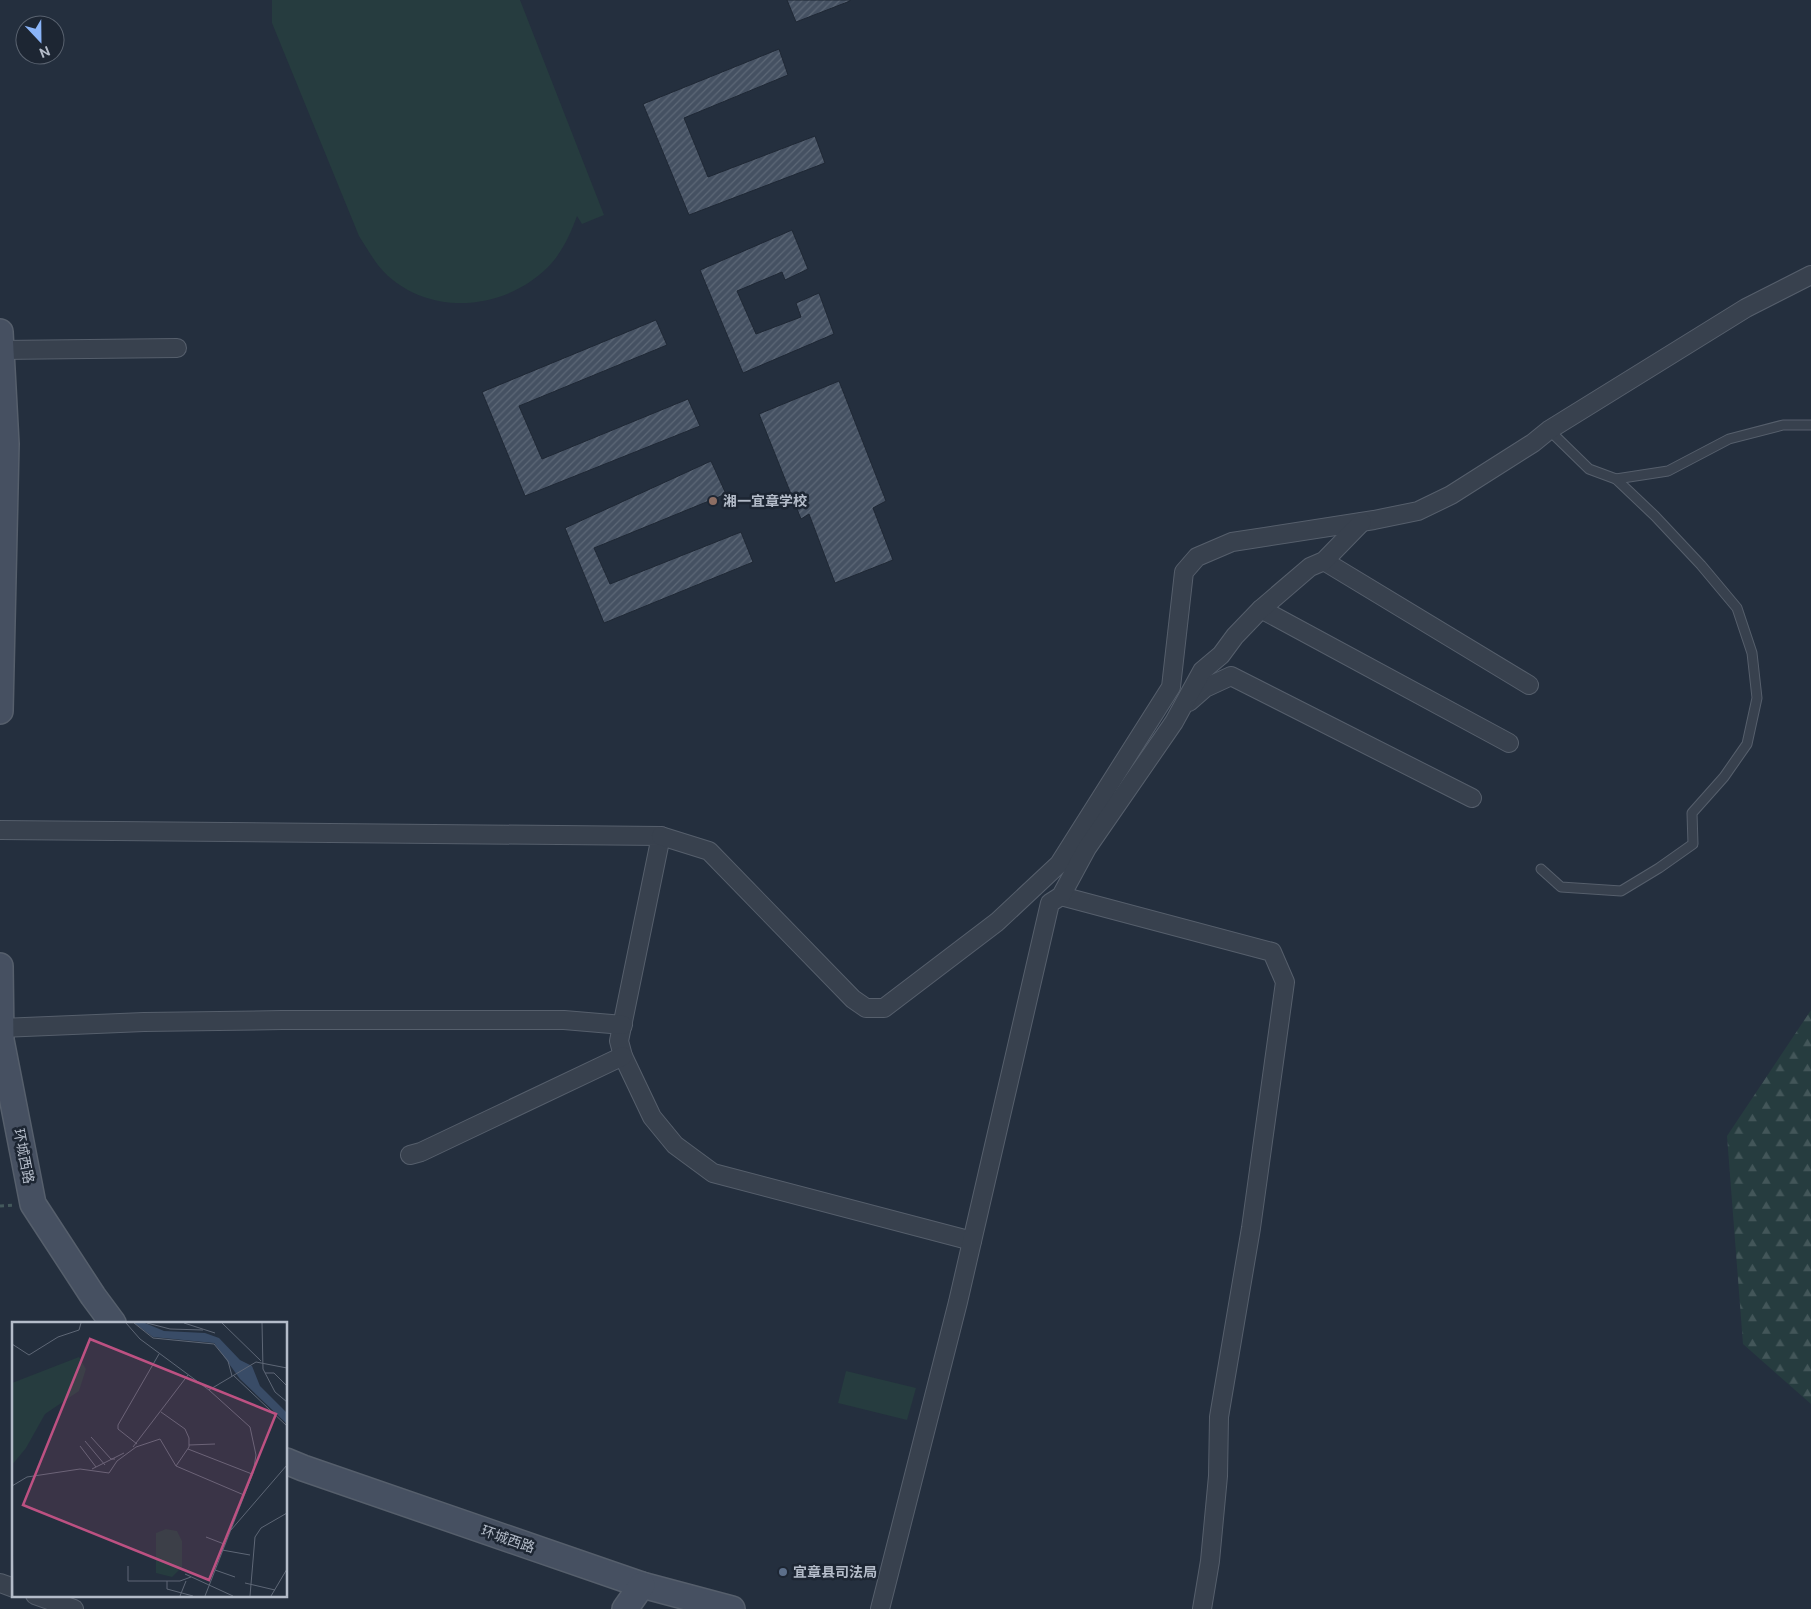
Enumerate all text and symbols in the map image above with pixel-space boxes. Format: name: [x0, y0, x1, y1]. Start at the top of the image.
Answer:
north arrow: [15, 15, 65, 65]
text: N: [37, 43, 53, 61]
place label: 湘一宜章学校: [723, 493, 807, 509]
marker: 湘一宜章学校: [707, 495, 719, 507]
street label: 环城西路: [11, 1127, 37, 1185]
inset map: [12, 1322, 288, 1596]
street label: 环城西路: [479, 1522, 537, 1556]
place label: 宜章县司法局: [793, 1564, 877, 1580]
marker: 宜章县司法局: [777, 1566, 789, 1578]

